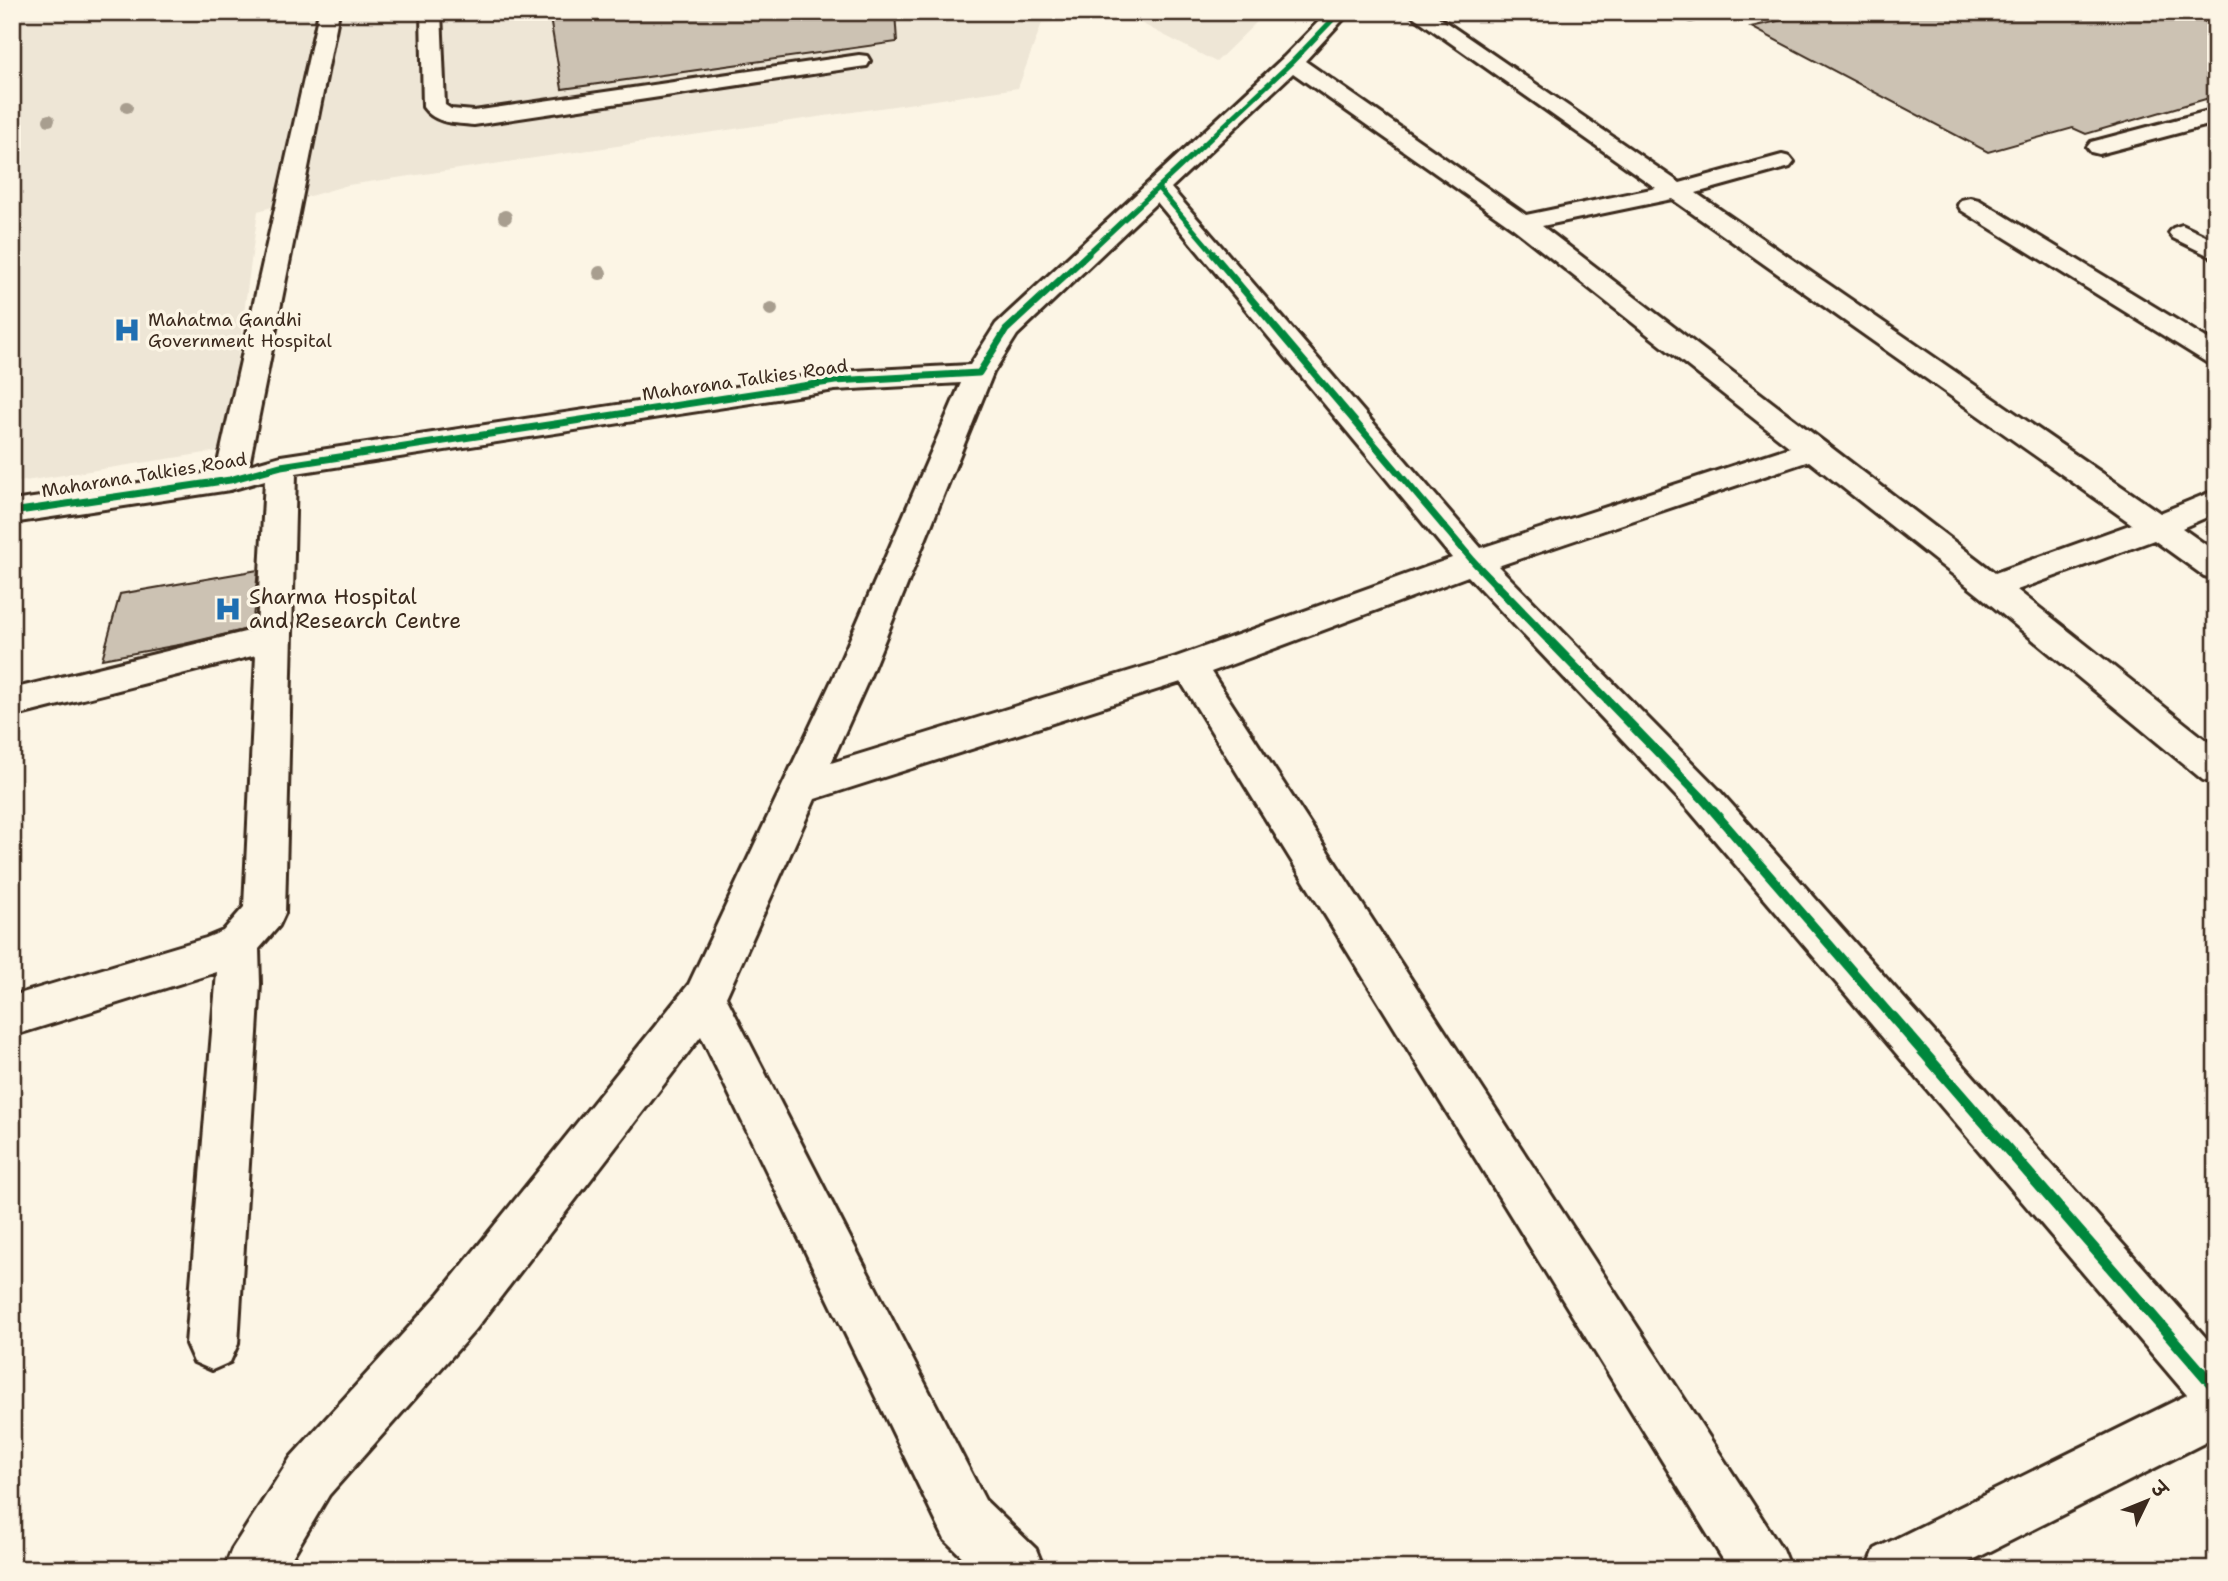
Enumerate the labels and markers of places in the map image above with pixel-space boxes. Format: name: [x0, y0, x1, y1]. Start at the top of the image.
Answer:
place label: Mahatma Gandhi Government Hospital: [148, 308, 332, 353]
hospital icon: Mahatma Gandhi Government Hospital: [112, 315, 142, 345]
place label: Sharma Hospital and Research Centre: [249, 583, 461, 635]
hospital icon: Sharma Hospital and Research Centre: [213, 594, 243, 624]

